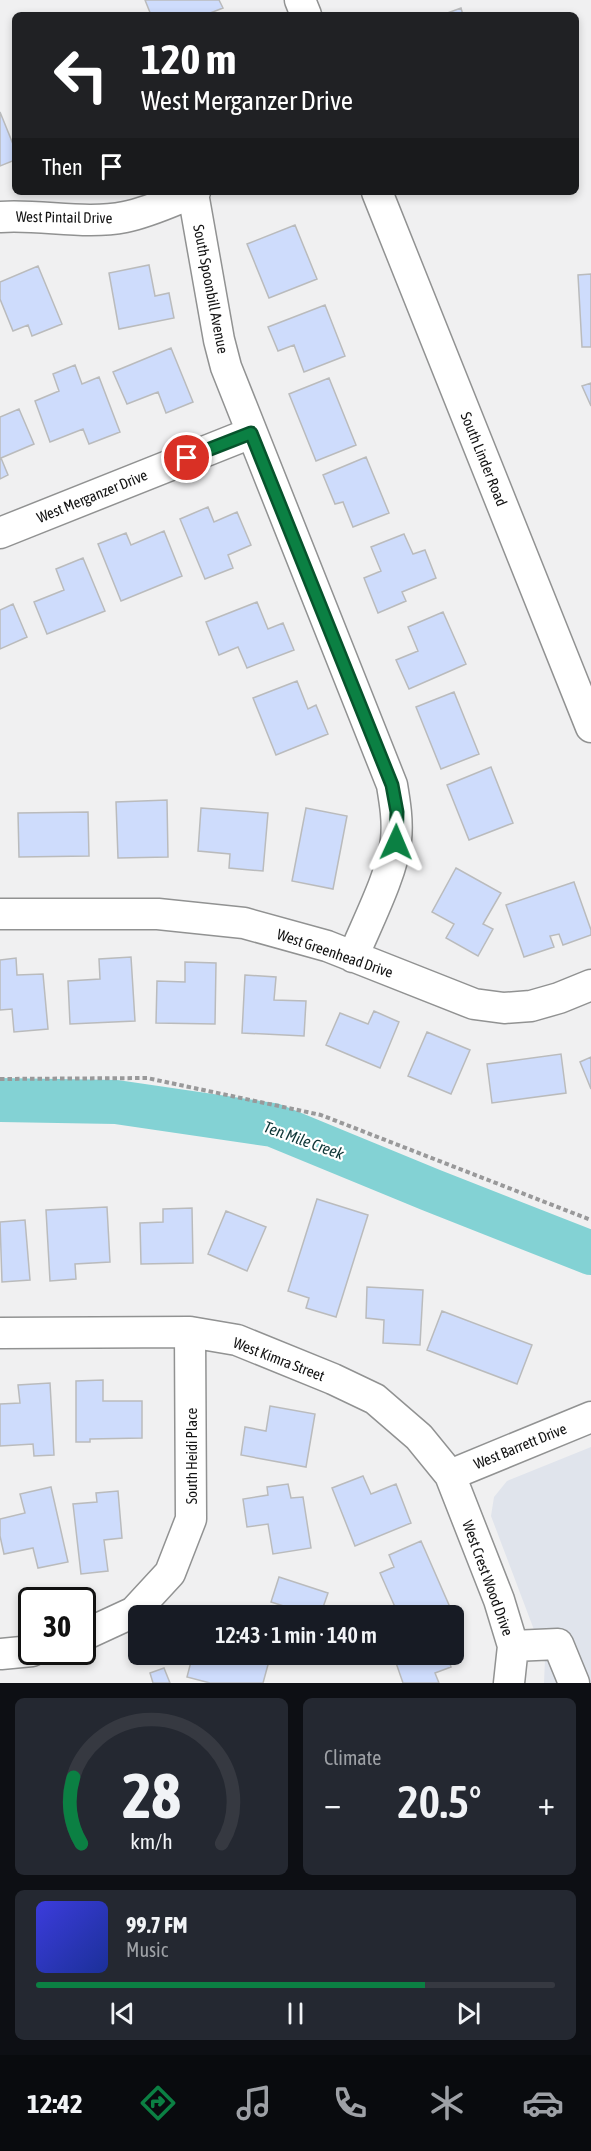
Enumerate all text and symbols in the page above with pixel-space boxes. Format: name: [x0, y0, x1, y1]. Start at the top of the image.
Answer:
text: 120 m: [141, 35, 236, 83]
icon: left: [42, 36, 120, 114]
text: West Merganzer Drive: [141, 85, 353, 116]
icon: arrive: [95, 150, 128, 183]
text: Then: [42, 154, 83, 180]
street label: West Pintail Drive: [16, 208, 113, 226]
street label: South Spoonbill Avenue: [190, 223, 232, 355]
street label: South Linder Road: [457, 410, 511, 508]
pin: [161, 432, 212, 483]
icon: arrive: [170, 441, 203, 474]
street label: West Merganzer Drive: [34, 466, 150, 526]
position arrow: [364, 810, 428, 874]
street label: West Greenhead Drive: [275, 925, 395, 981]
water label: Ten Mile Creek: [262, 1117, 347, 1163]
street label: West Kimra Street: [231, 1334, 327, 1384]
street label: South Heidi Place: [183, 1408, 200, 1504]
street label: West Barrett Drive: [471, 1420, 569, 1472]
street label: West Crest Wood Drive: [459, 1518, 517, 1638]
speed limit sign: 30: [18, 1587, 96, 1665]
text: 12:43 · 1 min · 140 m: [215, 1622, 377, 1648]
text: Climate: [324, 1746, 381, 1769]
text: 28: [122, 1760, 181, 1831]
text: 20.5°: [398, 1776, 481, 1828]
text: −: [324, 1784, 341, 1822]
text: +: [538, 1784, 555, 1822]
text: km/h: [130, 1829, 173, 1854]
text: 99.7 FM: [126, 1912, 188, 1938]
text: Music: [126, 1938, 168, 1961]
icon: previous: [106, 1997, 139, 2030]
icon: pause: [279, 1997, 312, 2030]
icon: next: [452, 1997, 485, 2030]
icon: directions: [137, 2082, 179, 2124]
icon: music: [233, 2082, 275, 2124]
icon: phone: [329, 2082, 371, 2124]
icon: climate: [426, 2082, 468, 2124]
icon: car: [522, 2082, 564, 2124]
text: 12:42: [27, 2088, 83, 2119]

